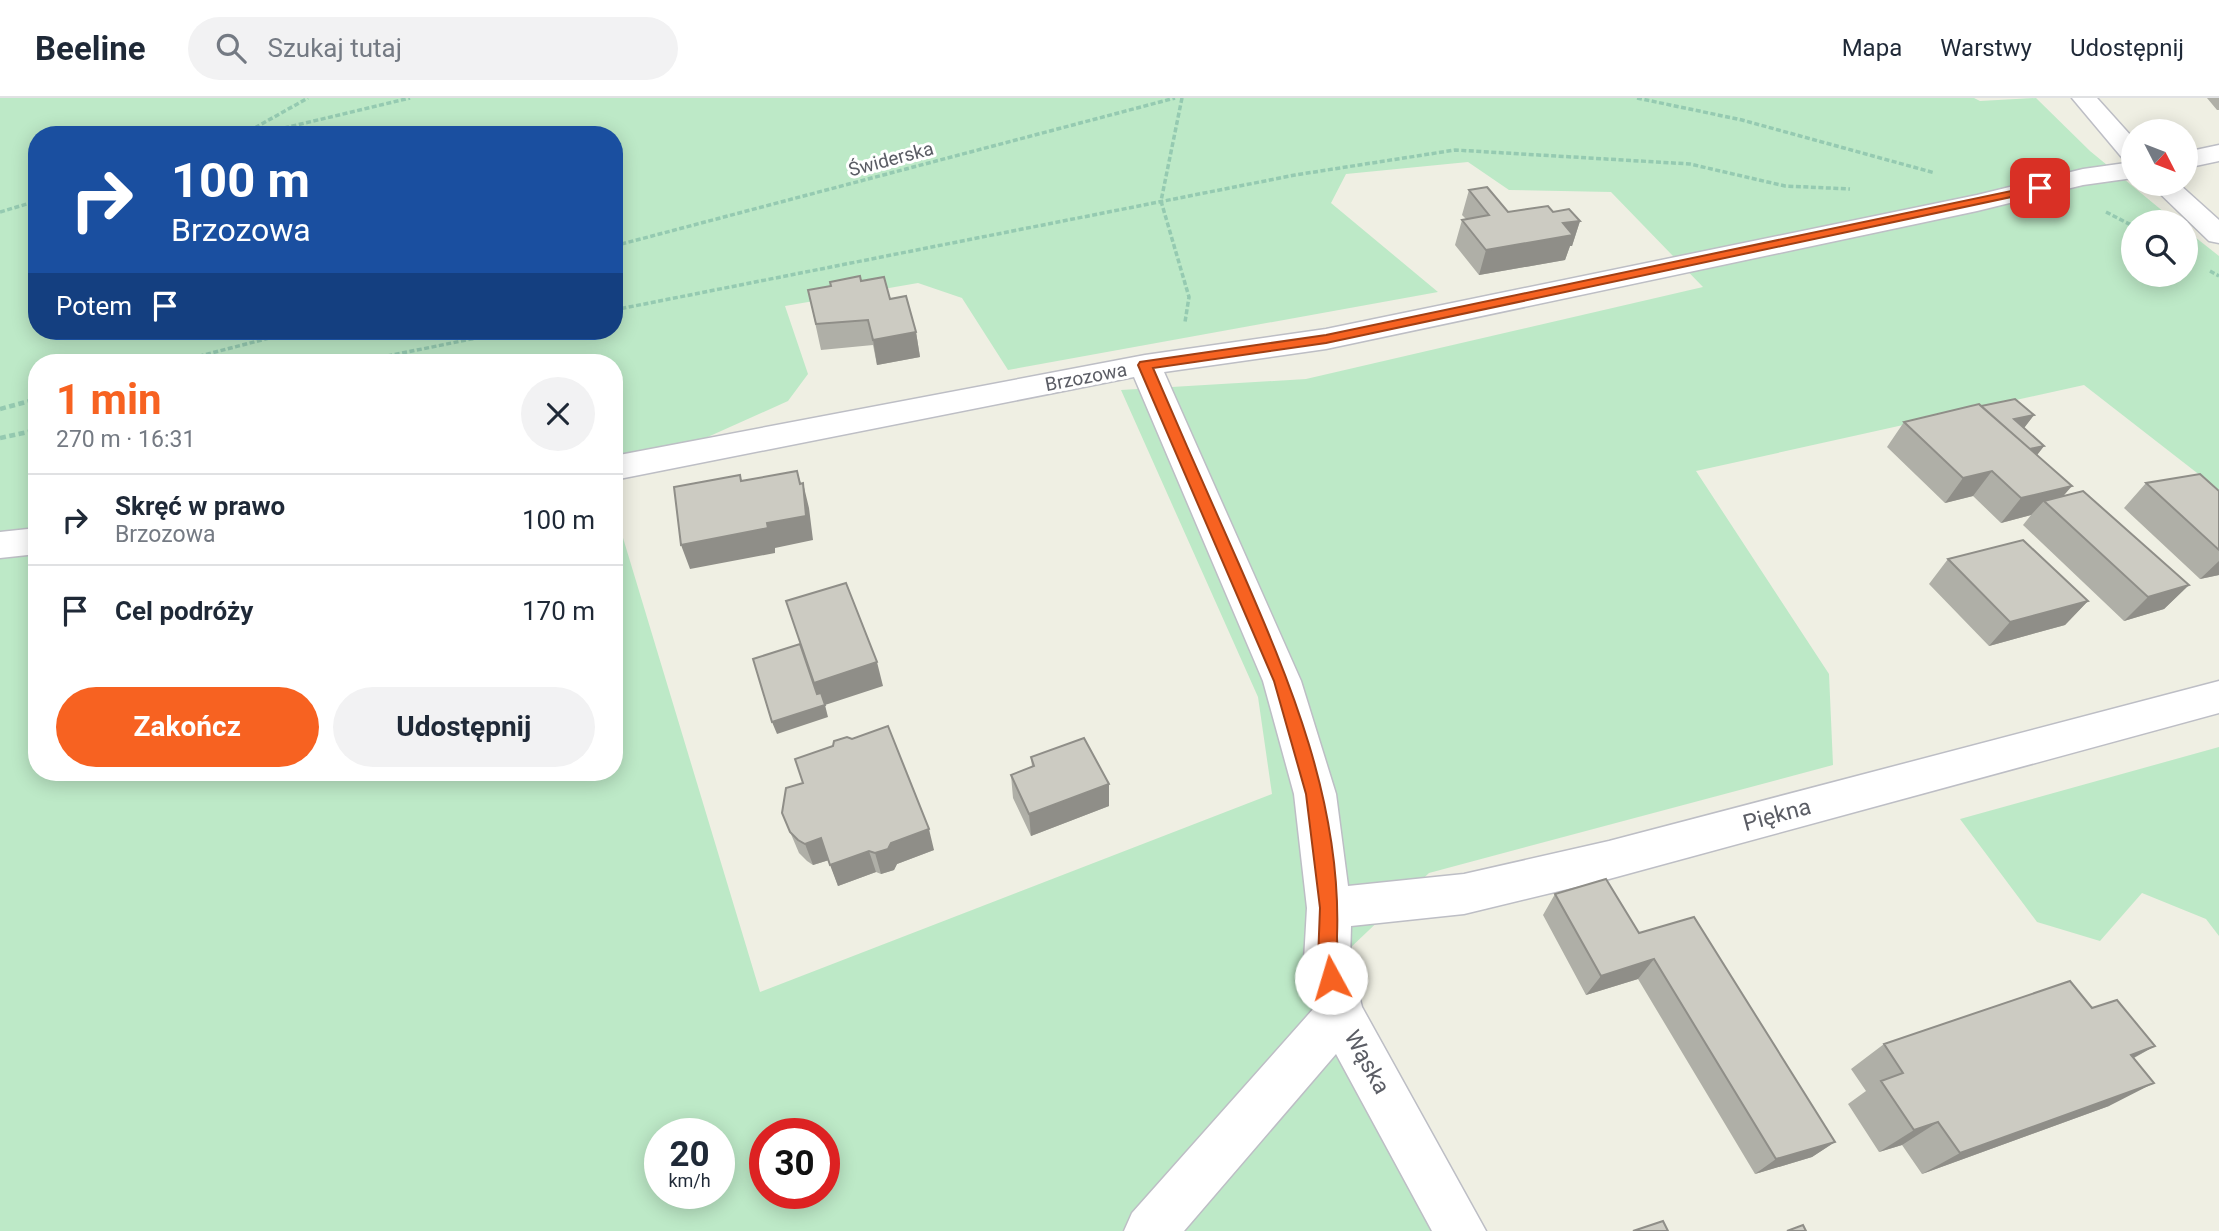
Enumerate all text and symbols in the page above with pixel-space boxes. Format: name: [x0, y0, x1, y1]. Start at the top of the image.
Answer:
search box: [188, 17, 678, 80]
text: Beeline: [35, 29, 146, 68]
icon: search: [212, 29, 250, 67]
text: Szukaj tutaj: [268, 33, 402, 63]
text: Mapa: [1842, 34, 1902, 62]
text: Warstwy: [1940, 34, 2032, 62]
text: Udostępnij: [2070, 34, 2184, 62]
north arrow: [2121, 119, 2198, 196]
map controls: [2121, 119, 2198, 287]
street label: Świderska: [846, 137, 936, 181]
text: 100 m: [171, 152, 310, 209]
icon: right: [56, 154, 147, 245]
pin: [2010, 158, 2070, 218]
icon: arrive: [2021, 169, 2059, 207]
button: search: [2121, 210, 2198, 287]
text: Brzozowa: [171, 211, 311, 249]
icon: arrive: [146, 287, 184, 325]
text: Potem: [56, 291, 132, 321]
street label: Brzozowa: [1043, 358, 1129, 396]
text: 1 min: [56, 375, 162, 424]
button: close: [521, 377, 595, 451]
text: 270 m · 16:31: [56, 426, 195, 453]
text: Skręć w prawo: [115, 491, 285, 521]
icon: right: [56, 501, 94, 539]
text: 100 m: [522, 505, 595, 535]
text: Brzozowa: [115, 521, 215, 548]
icon: arrive: [56, 592, 94, 630]
text: Cel podróży: [115, 596, 253, 626]
text: 170 m: [522, 596, 595, 626]
button: Zakończ: [56, 687, 319, 767]
button: Udostępnij: [333, 687, 595, 767]
street label: Piękna: [1740, 793, 1814, 837]
position arrow: [1294, 941, 1368, 1015]
street label: Wąska: [1339, 1025, 1395, 1099]
speed limit sign: 30: [749, 1118, 840, 1209]
text: 20: [669, 1134, 710, 1175]
text: km/h: [668, 1170, 711, 1191]

